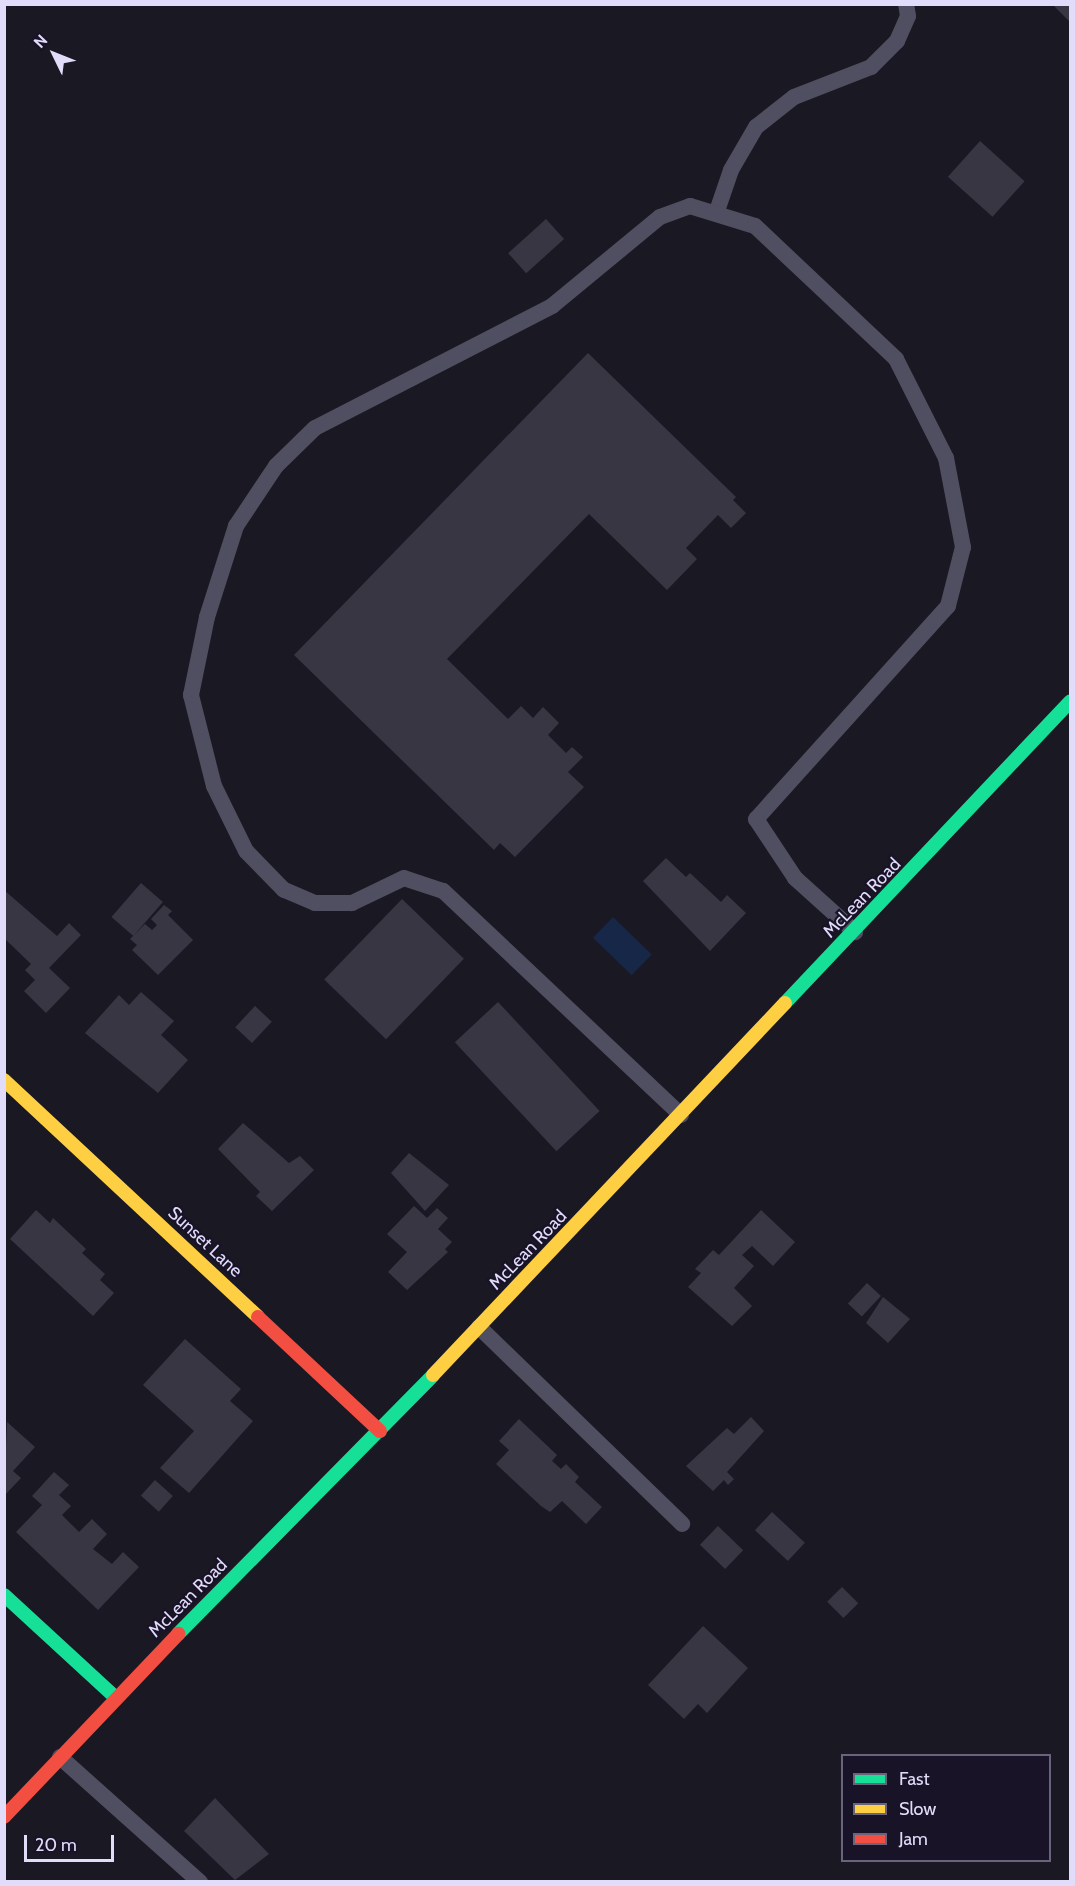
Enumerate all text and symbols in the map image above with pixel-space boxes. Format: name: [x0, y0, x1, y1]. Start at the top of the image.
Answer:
north arrow: [24, 24, 84, 84]
text: N: [30, 31, 51, 52]
street label: McLean Road: [819, 854, 905, 942]
street label: Sunset Lane: [163, 1202, 247, 1282]
street label: McLean Road: [485, 1206, 571, 1294]
street label: McLean Road: [144, 1554, 232, 1642]
legend: [841, 1754, 1051, 1862]
text: Fast: [899, 1768, 930, 1790]
text: Slow: [899, 1798, 936, 1820]
scale bar: [27, 1823, 117, 1861]
text: Jam: [899, 1828, 928, 1850]
text: 20 m: [35, 1834, 77, 1856]

